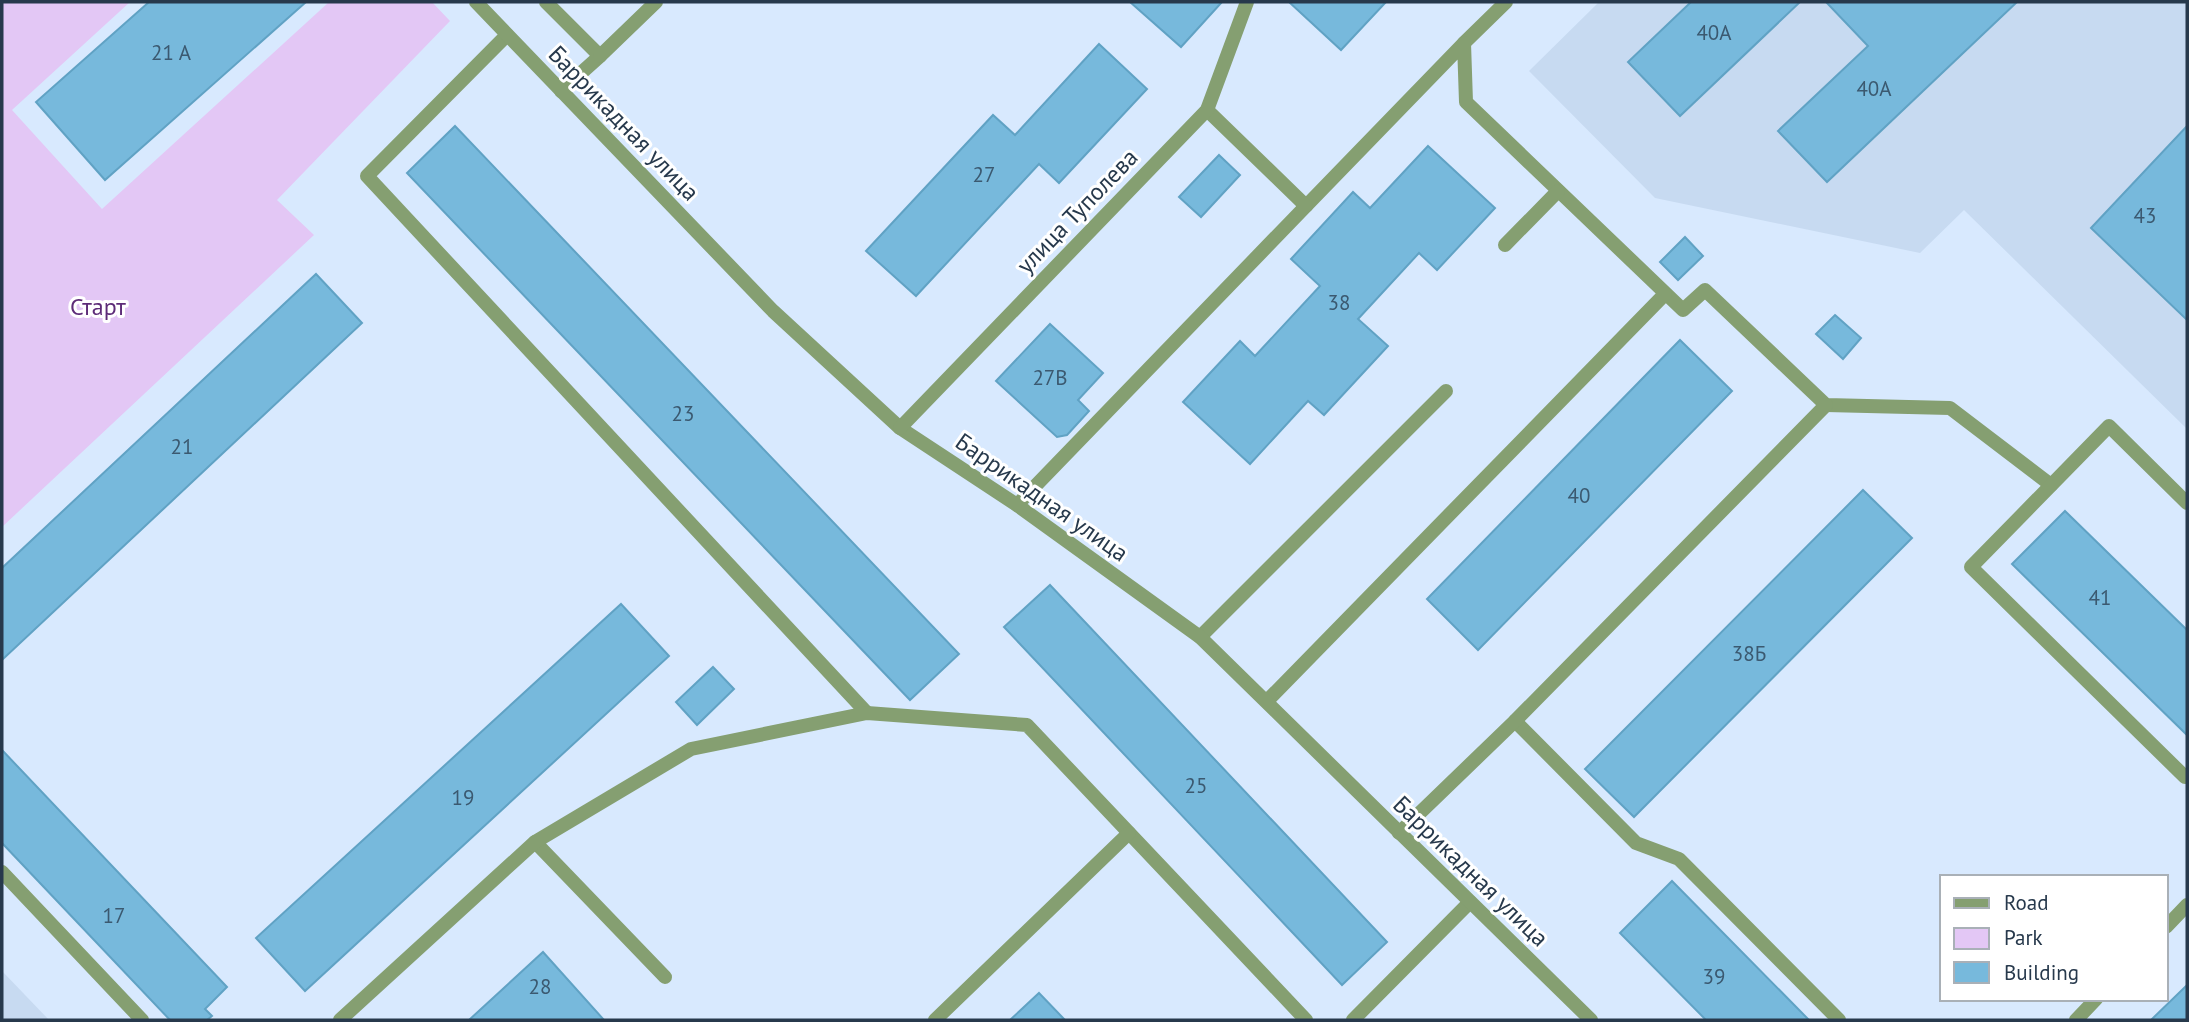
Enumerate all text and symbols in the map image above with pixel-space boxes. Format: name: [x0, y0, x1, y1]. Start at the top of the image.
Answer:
house number: 40А: [1696, 19, 1732, 46]
house number: 21 А: [151, 39, 192, 66]
street label: Баррикадная улица: [542, 39, 706, 207]
house number: 40А: [1856, 75, 1892, 102]
street label: улица Туполева: [1010, 142, 1144, 280]
house number: 27: [973, 161, 995, 188]
house number: 43: [2134, 202, 2156, 229]
house number: 38: [1328, 289, 1350, 316]
park label: Старт: [70, 291, 126, 322]
house number: 27В: [1032, 364, 1068, 391]
house number: 23: [672, 400, 694, 427]
street label: Баррикадная улица: [949, 426, 1135, 568]
house number: 21: [171, 433, 193, 460]
house number: 40: [1568, 482, 1590, 509]
house number: 41: [2089, 584, 2111, 611]
house number: 38Б: [1732, 640, 1766, 667]
house number: 25: [1185, 772, 1207, 799]
house number: 19: [452, 784, 474, 811]
street label: Баррикадная улица: [1387, 789, 1555, 953]
legend: [1940, 875, 2168, 1001]
text: Road: [2004, 889, 2048, 916]
house number: 17: [103, 902, 125, 929]
text: Park: [2004, 924, 2043, 951]
text: Building: [2004, 959, 2079, 986]
house number: 39: [1703, 963, 1725, 990]
house number: 28: [529, 973, 551, 1000]

